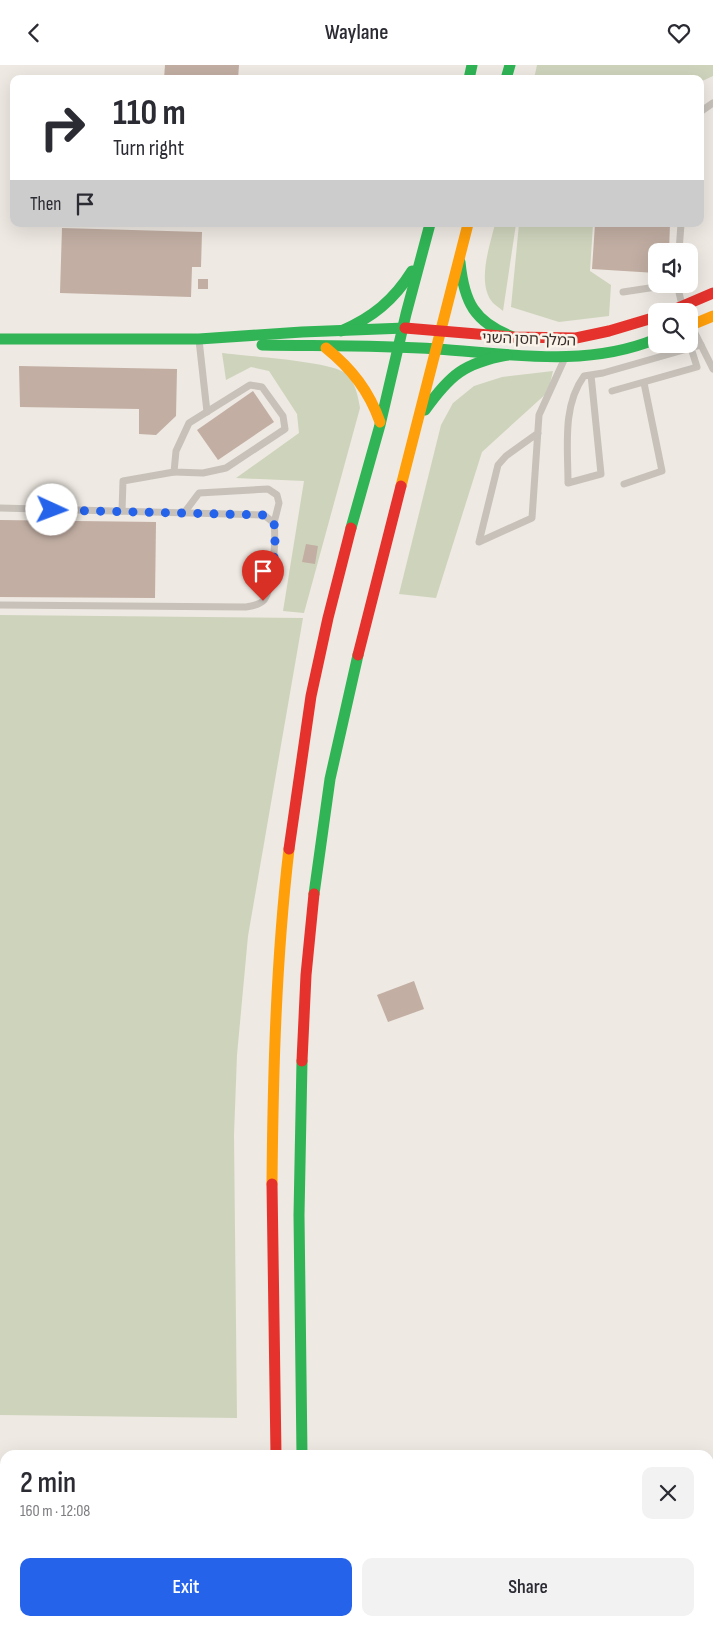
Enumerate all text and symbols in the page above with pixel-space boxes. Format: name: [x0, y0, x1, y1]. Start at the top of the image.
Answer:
icon: back: [20, 19, 48, 47]
text: Waylane: [325, 19, 388, 46]
icon: heart: [665, 19, 693, 47]
text: 110 m: [113, 92, 186, 135]
icon: right: [30, 95, 95, 160]
text: Turn right: [113, 135, 184, 162]
icon: arrive: [71, 190, 99, 218]
text: Then: [30, 193, 61, 216]
map controls: [648, 243, 698, 353]
button: sound: [648, 243, 698, 293]
button: search: [648, 303, 698, 353]
street label: המלך חסן השני: [481, 328, 576, 351]
position arrow: [25, 483, 77, 535]
pin: [242, 550, 284, 601]
icon: arrive: [249, 557, 277, 585]
text: 2 min: [20, 1465, 76, 1501]
button: close: [642, 1467, 694, 1519]
text: 160 m · 12:08: [20, 1502, 90, 1521]
button: Exit: [20, 1558, 352, 1616]
button: Share: [362, 1558, 694, 1616]

